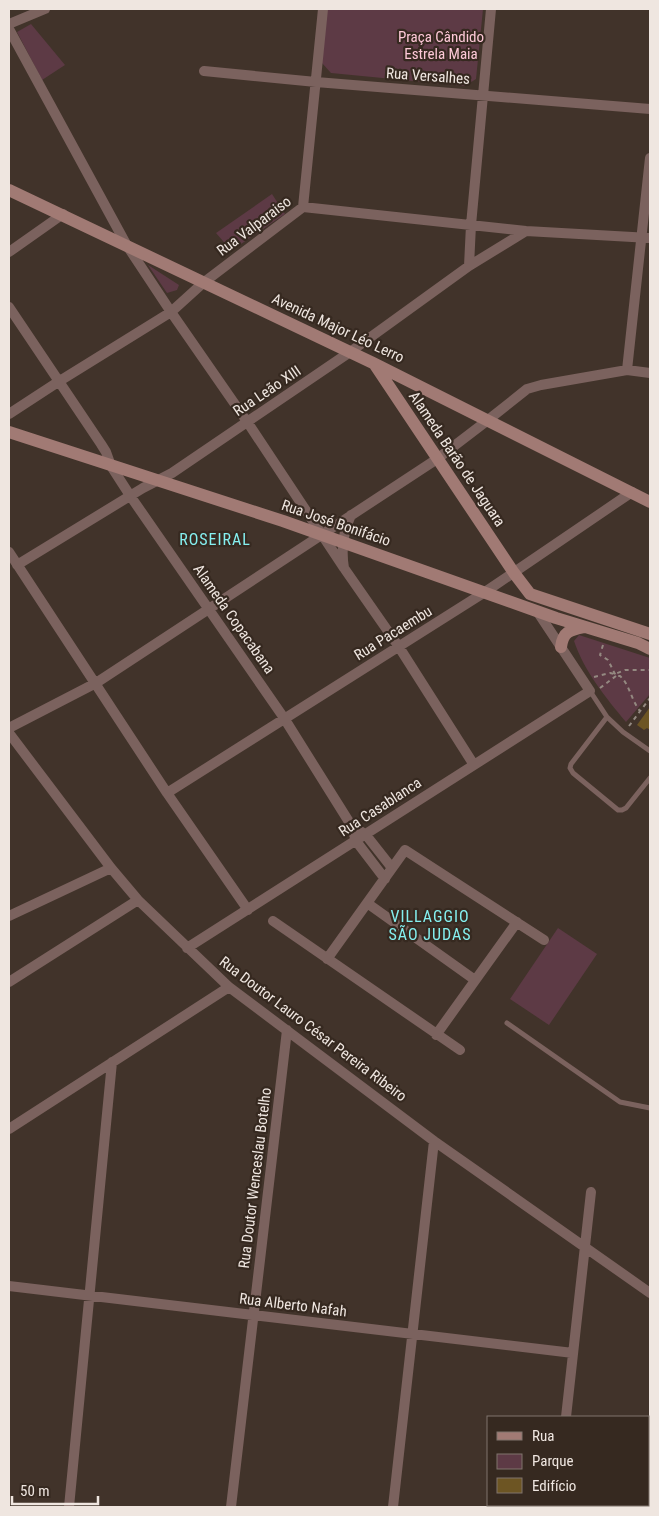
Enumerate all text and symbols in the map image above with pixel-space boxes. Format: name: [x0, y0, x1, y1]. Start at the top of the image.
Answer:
park label: Praça Cândido Estrela Maia: [398, 28, 484, 63]
street label: Rua Versalhes: [385, 64, 471, 88]
street label: Rua Valparaiso: [213, 192, 295, 260]
street label: Avenida Major Léo Lerro: [269, 289, 407, 367]
street label: Rua Leão XIII: [230, 362, 304, 420]
street label: Alameda Barão de Jaguara: [405, 388, 509, 530]
street label: Rua José Bonifácio: [279, 496, 393, 550]
district label: ROSEIRAL: [179, 530, 251, 549]
street label: Alameda Copacabana: [190, 561, 278, 677]
street label: Rua Pacaembu: [351, 602, 435, 664]
street label: Rua Casablanca: [335, 774, 425, 840]
district label: VILLAGGIO SÃO JUDAS: [389, 907, 471, 944]
street label: Rua Doutor Lauro César Pereira Ribeiro: [216, 953, 410, 1105]
street label: Rua Doutor Wenceslau Botelho: [235, 1087, 275, 1269]
street label: Rua Alberto Nafah: [238, 1289, 348, 1321]
legend: [487, 1416, 649, 1506]
text: Rua: [532, 1427, 554, 1445]
text: Parque: [532, 1452, 574, 1470]
scale bar: [12, 1474, 99, 1506]
text: Edifício: [532, 1477, 576, 1495]
text: 50 m: [20, 1482, 50, 1500]

